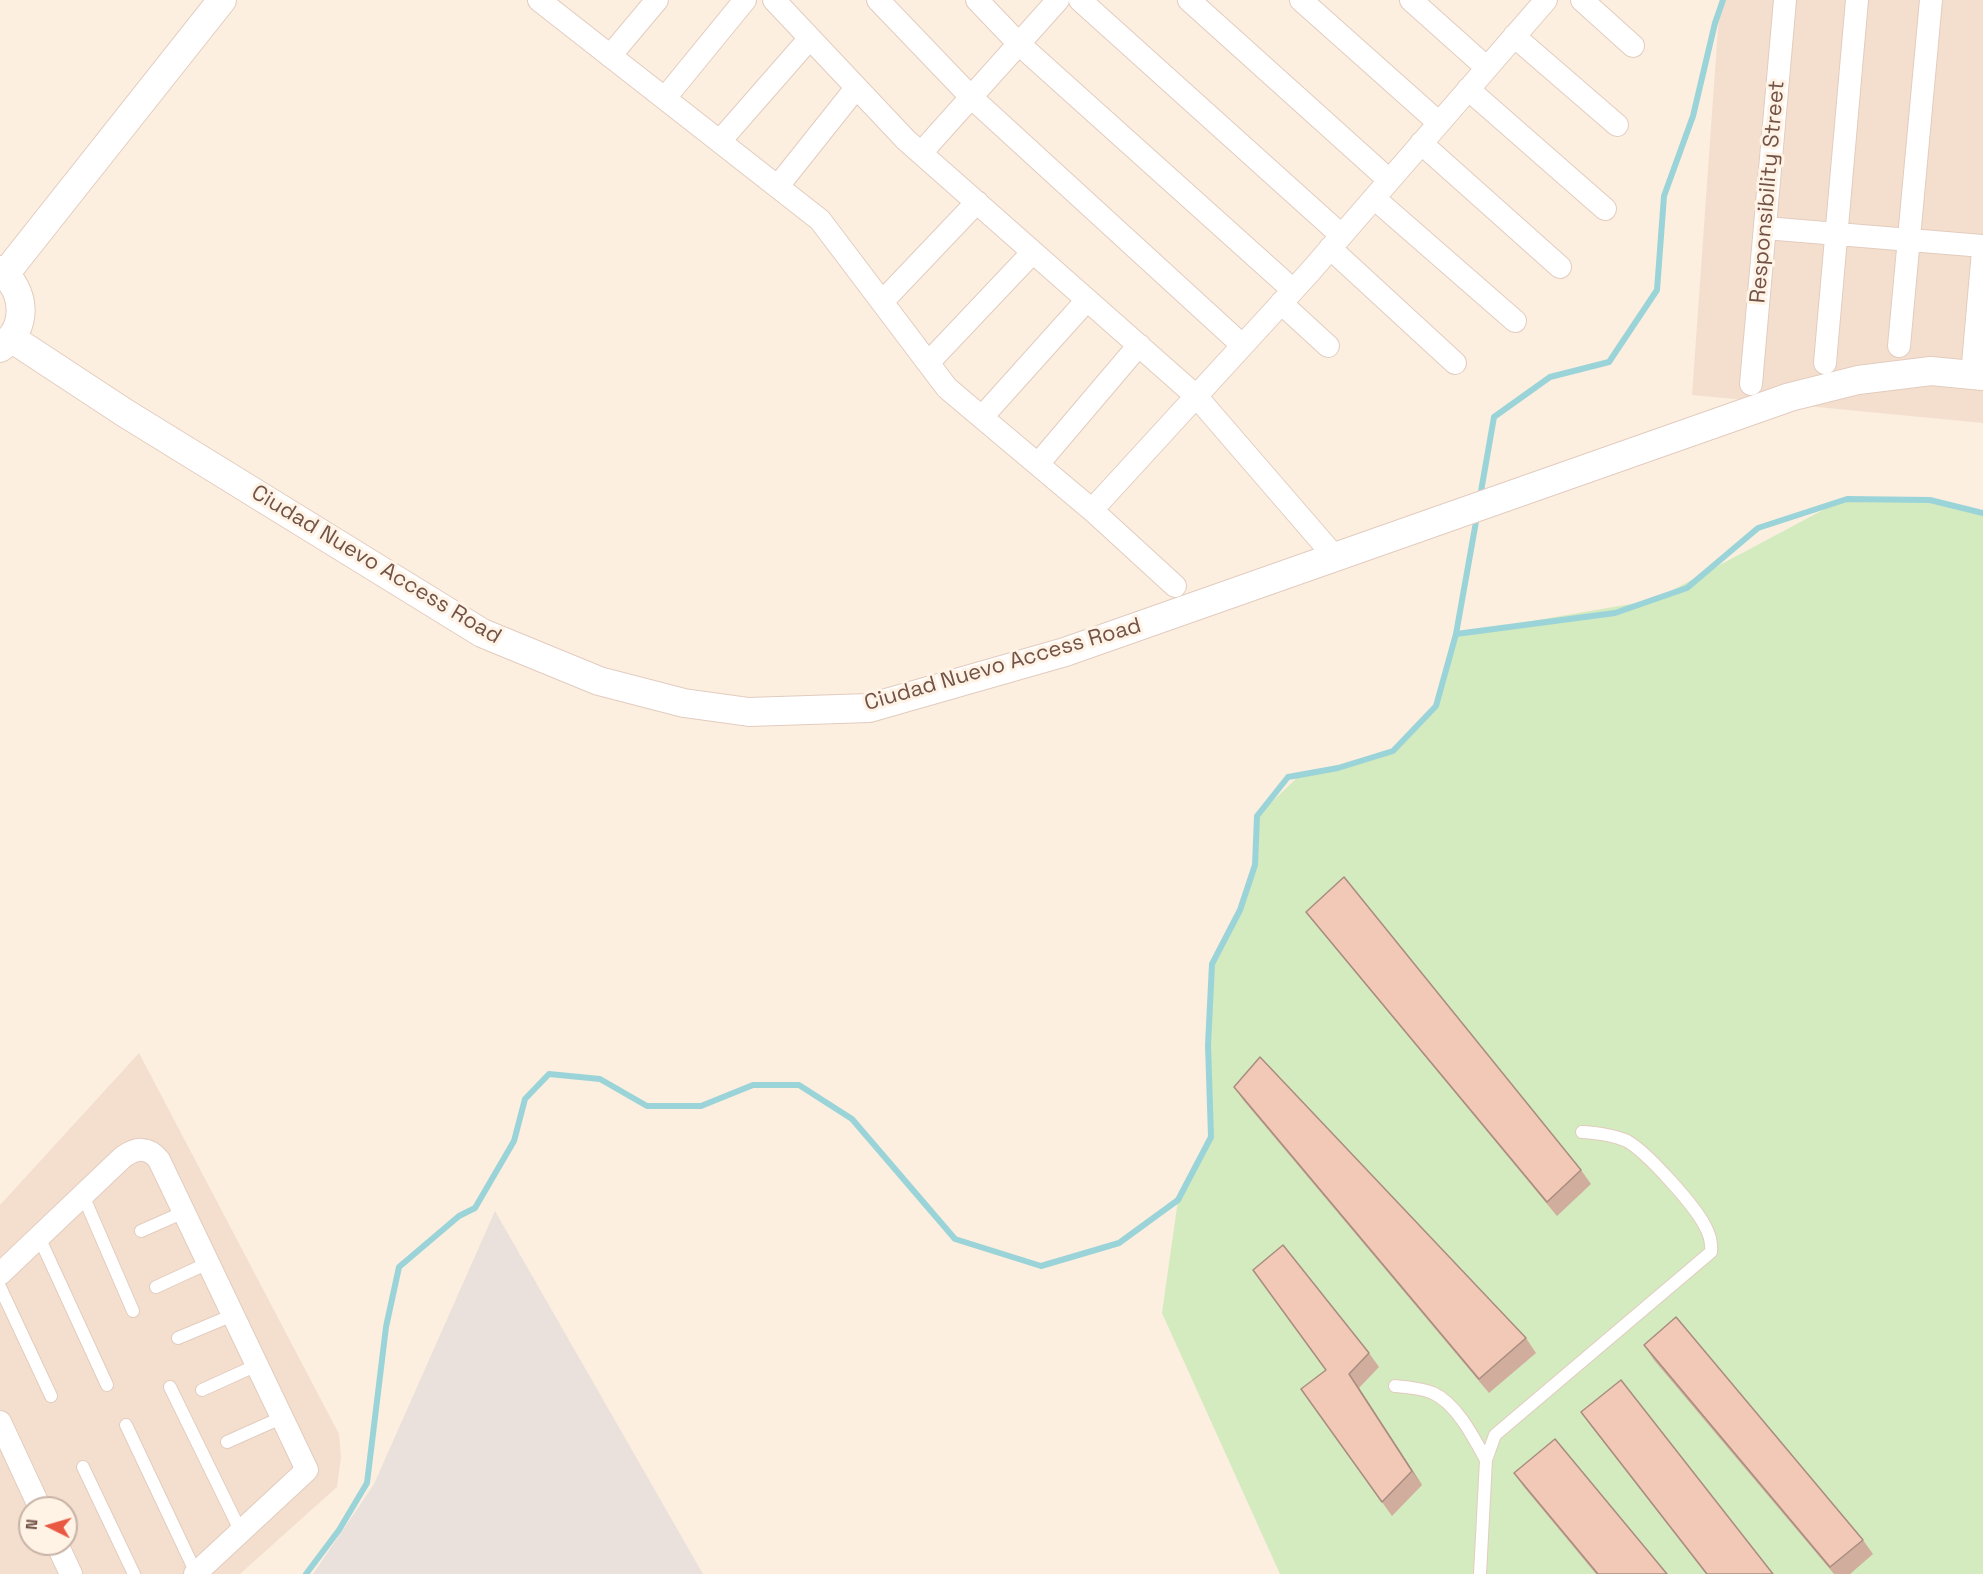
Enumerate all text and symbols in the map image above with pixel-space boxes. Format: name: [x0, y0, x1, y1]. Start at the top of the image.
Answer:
street label: Responsibility Street: [1745, 79, 1791, 305]
street label: Ciudad Nuevo Access Road: [246, 480, 506, 650]
street label: Ciudad Nuevo Access Road: [862, 613, 1144, 717]
north arrow: [18, 1496, 78, 1556]
text: N: [21, 1518, 42, 1531]

